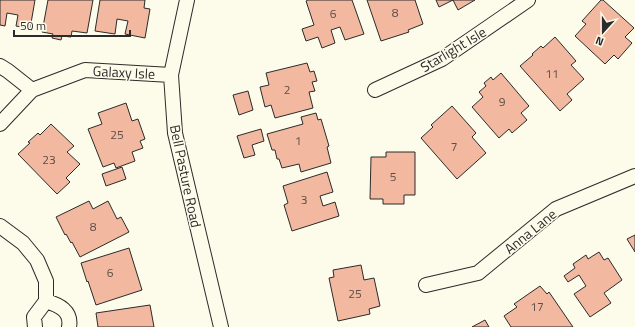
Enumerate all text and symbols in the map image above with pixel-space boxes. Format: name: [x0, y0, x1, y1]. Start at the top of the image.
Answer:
house number: 8: [392, 3, 399, 22]
house number: 6: [330, 4, 337, 23]
scale bar: [14, 12, 130, 38]
north arrow: [583, 12, 623, 52]
text: 50 m: [20, 16, 46, 35]
street label: Starlight Isle: [416, 21, 490, 77]
text: N: [593, 33, 606, 50]
street label: Galaxy Isle: [92, 60, 156, 84]
house number: 11: [545, 64, 559, 83]
house number: 2: [284, 80, 290, 99]
house number: 9: [499, 92, 506, 111]
street label: Bell Pasture Road: [165, 123, 207, 229]
house number: 25: [110, 125, 124, 144]
house number: 1: [295, 131, 301, 150]
house number: 7: [451, 137, 457, 156]
house number: 23: [42, 150, 56, 169]
house number: 5: [390, 167, 397, 186]
house number: 3: [301, 190, 307, 209]
street label: Anna Lane: [499, 203, 561, 259]
house number: 8: [90, 217, 97, 236]
house number: 6: [107, 263, 114, 282]
house number: 25: [348, 284, 362, 303]
house number: 17: [530, 297, 544, 316]

